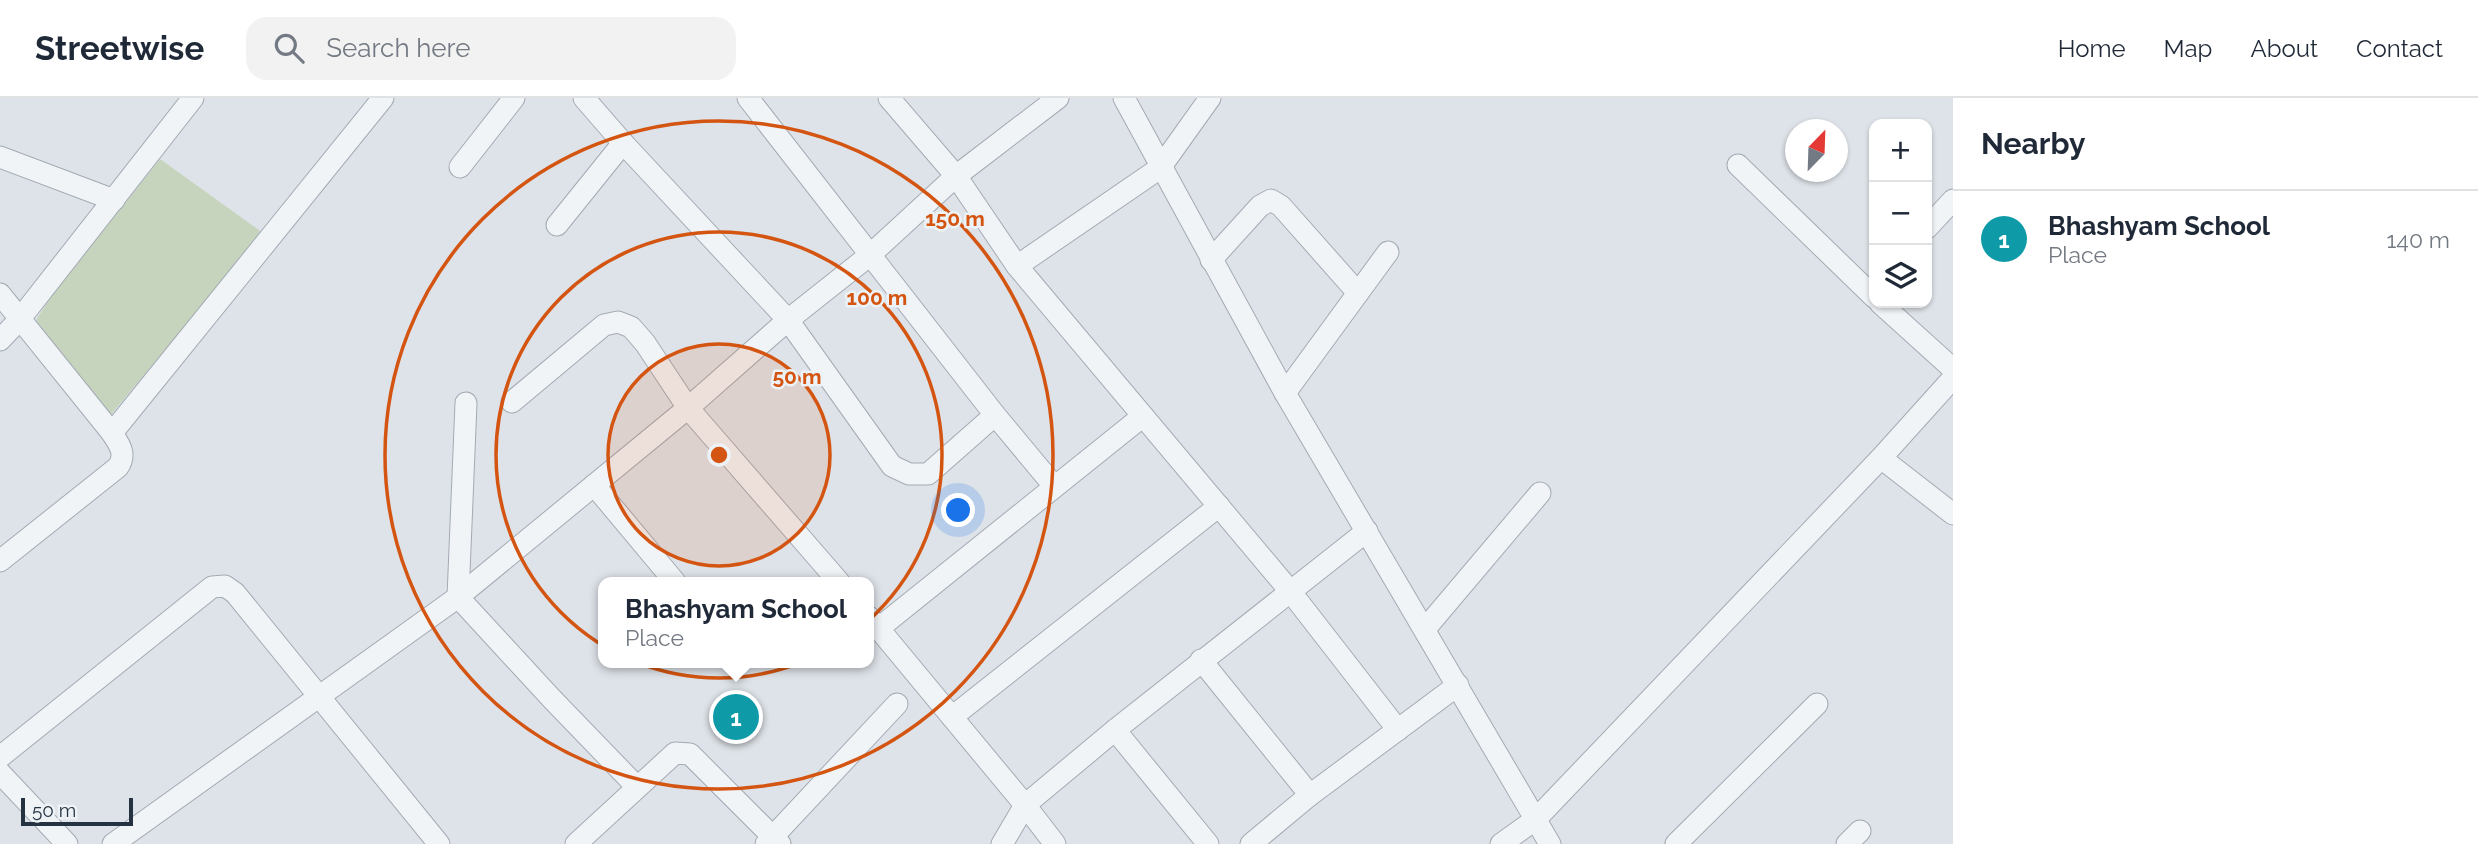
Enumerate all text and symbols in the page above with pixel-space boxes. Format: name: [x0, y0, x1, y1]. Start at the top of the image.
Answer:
search box: [246, 17, 736, 80]
text: Streetwise: [35, 29, 204, 68]
icon: search: [270, 29, 308, 67]
text: Search here: [326, 33, 471, 63]
text: Home: [2058, 34, 2126, 63]
text: Map: [2164, 34, 2212, 63]
text: About: [2250, 34, 2318, 63]
text: Contact: [2356, 34, 2443, 63]
north arrow: [1785, 119, 1848, 182]
map controls: [1869, 119, 1932, 308]
button: +: [1869, 119, 1932, 182]
text: Nearby: [1981, 126, 2085, 161]
button: −: [1869, 182, 1932, 245]
text: 150 m: [925, 206, 985, 231]
text: Bhashyam School: [2048, 211, 2270, 241]
text: 1: [1998, 226, 2010, 253]
text: 140 m: [2387, 226, 2450, 253]
text: Place: [2048, 241, 2107, 268]
button: layers: [1869, 245, 1932, 308]
text: 100 m: [847, 285, 907, 310]
text: 50 m: [772, 364, 822, 389]
centre of rings: [707, 443, 731, 467]
your location: [941, 493, 975, 527]
popup: [598, 577, 874, 668]
text: Bhashyam School: [625, 594, 847, 624]
text: Place: [625, 624, 684, 651]
pin: 1: [713, 691, 759, 743]
scale bar: [21, 795, 133, 827]
text: 50 m: [32, 799, 76, 821]

